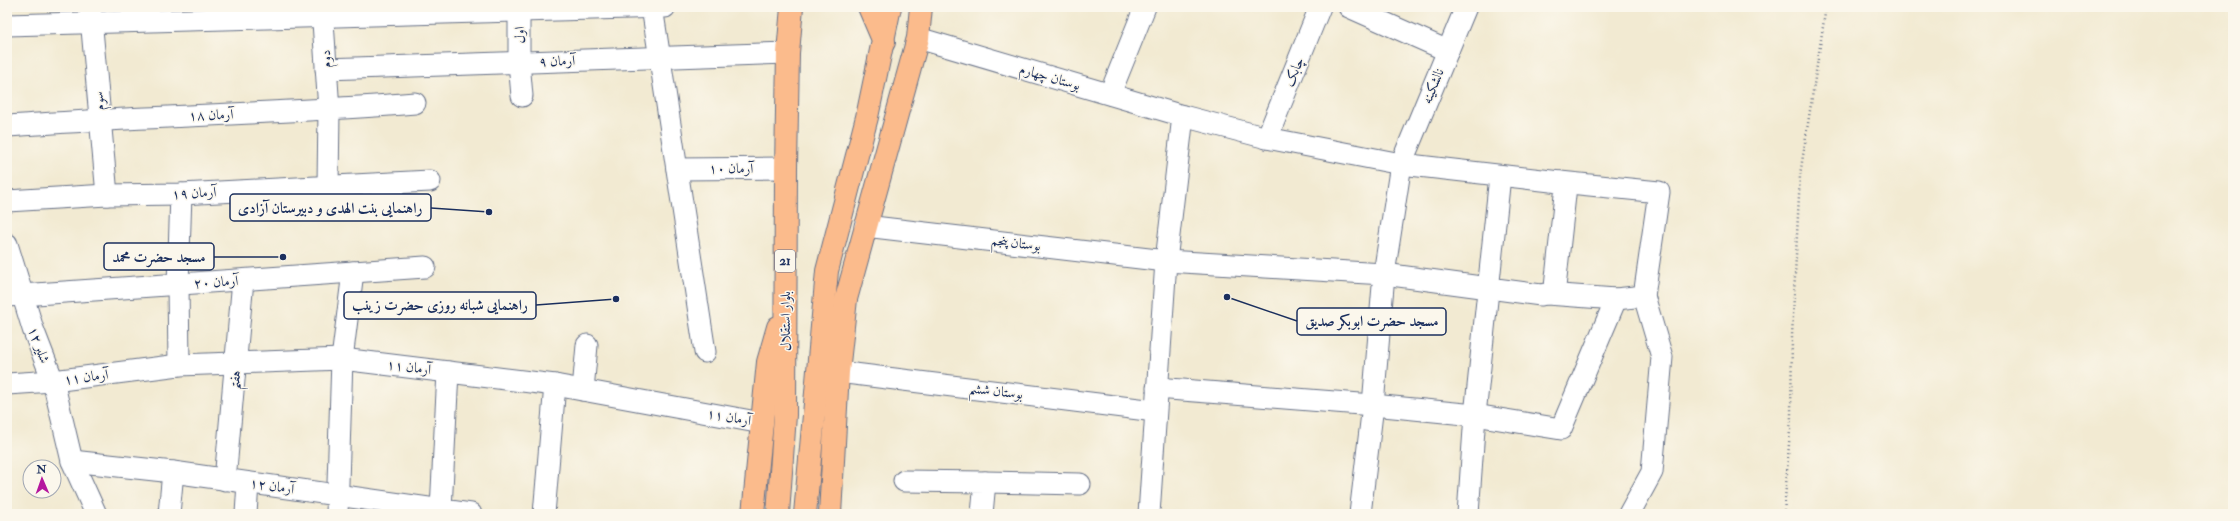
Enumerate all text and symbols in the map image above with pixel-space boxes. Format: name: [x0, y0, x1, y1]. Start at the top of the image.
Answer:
street label: اول: [511, 26, 528, 44]
street label: دوم: [317, 49, 339, 69]
street label: آرمان ۹: [538, 52, 577, 70]
street label: چابک: [1280, 55, 1308, 90]
street label: بوستان چهارم: [1016, 60, 1083, 98]
street label: نالشکینه: [1418, 66, 1448, 106]
street label: سوم: [90, 90, 112, 111]
street label: آرمان ۱۸: [188, 106, 236, 124]
street label: آرمان ۱۰: [709, 160, 755, 177]
street label: آرمان ۱۹: [171, 183, 219, 203]
callout: راهنمایی بنت الهدی و دبیرستان آزادی: [230, 194, 431, 221]
text: راهنمایی بنت الهدی و دبیرستان آزادی: [238, 199, 422, 218]
street label: بوستان پنجم: [990, 232, 1042, 259]
callout: مسجد حضرت محمد: [104, 243, 214, 270]
text: مسجد حضرت محمد: [112, 248, 206, 268]
road number: 21: [775, 250, 795, 272]
street label: آرمان ۲۰: [193, 272, 241, 292]
street label: بلوار استقلال: [777, 291, 794, 351]
callout: راهنمایی شبانه روزی حضرت زینب: [344, 292, 536, 319]
text: راهنمایی شبانه روزی حضرت زینب: [352, 296, 528, 316]
callout: مسجد حضرت ابوبکر صدیق: [1297, 308, 1446, 335]
text: مسجد حضرت ابوبکر صدیق: [1305, 312, 1439, 332]
street label: شلیر ۱۲: [25, 324, 53, 366]
street label: آرمان ۱۱: [386, 356, 434, 378]
street label: آرمان ۱۱: [63, 366, 111, 388]
street label: هفتم: [226, 370, 249, 391]
street label: بوستان ششم: [967, 379, 1024, 408]
street label: آرمان ۱۱: [706, 405, 754, 430]
north arrow: [22, 459, 62, 499]
text: N: [36, 463, 48, 476]
street label: آرمان ۱۲: [249, 474, 297, 498]

